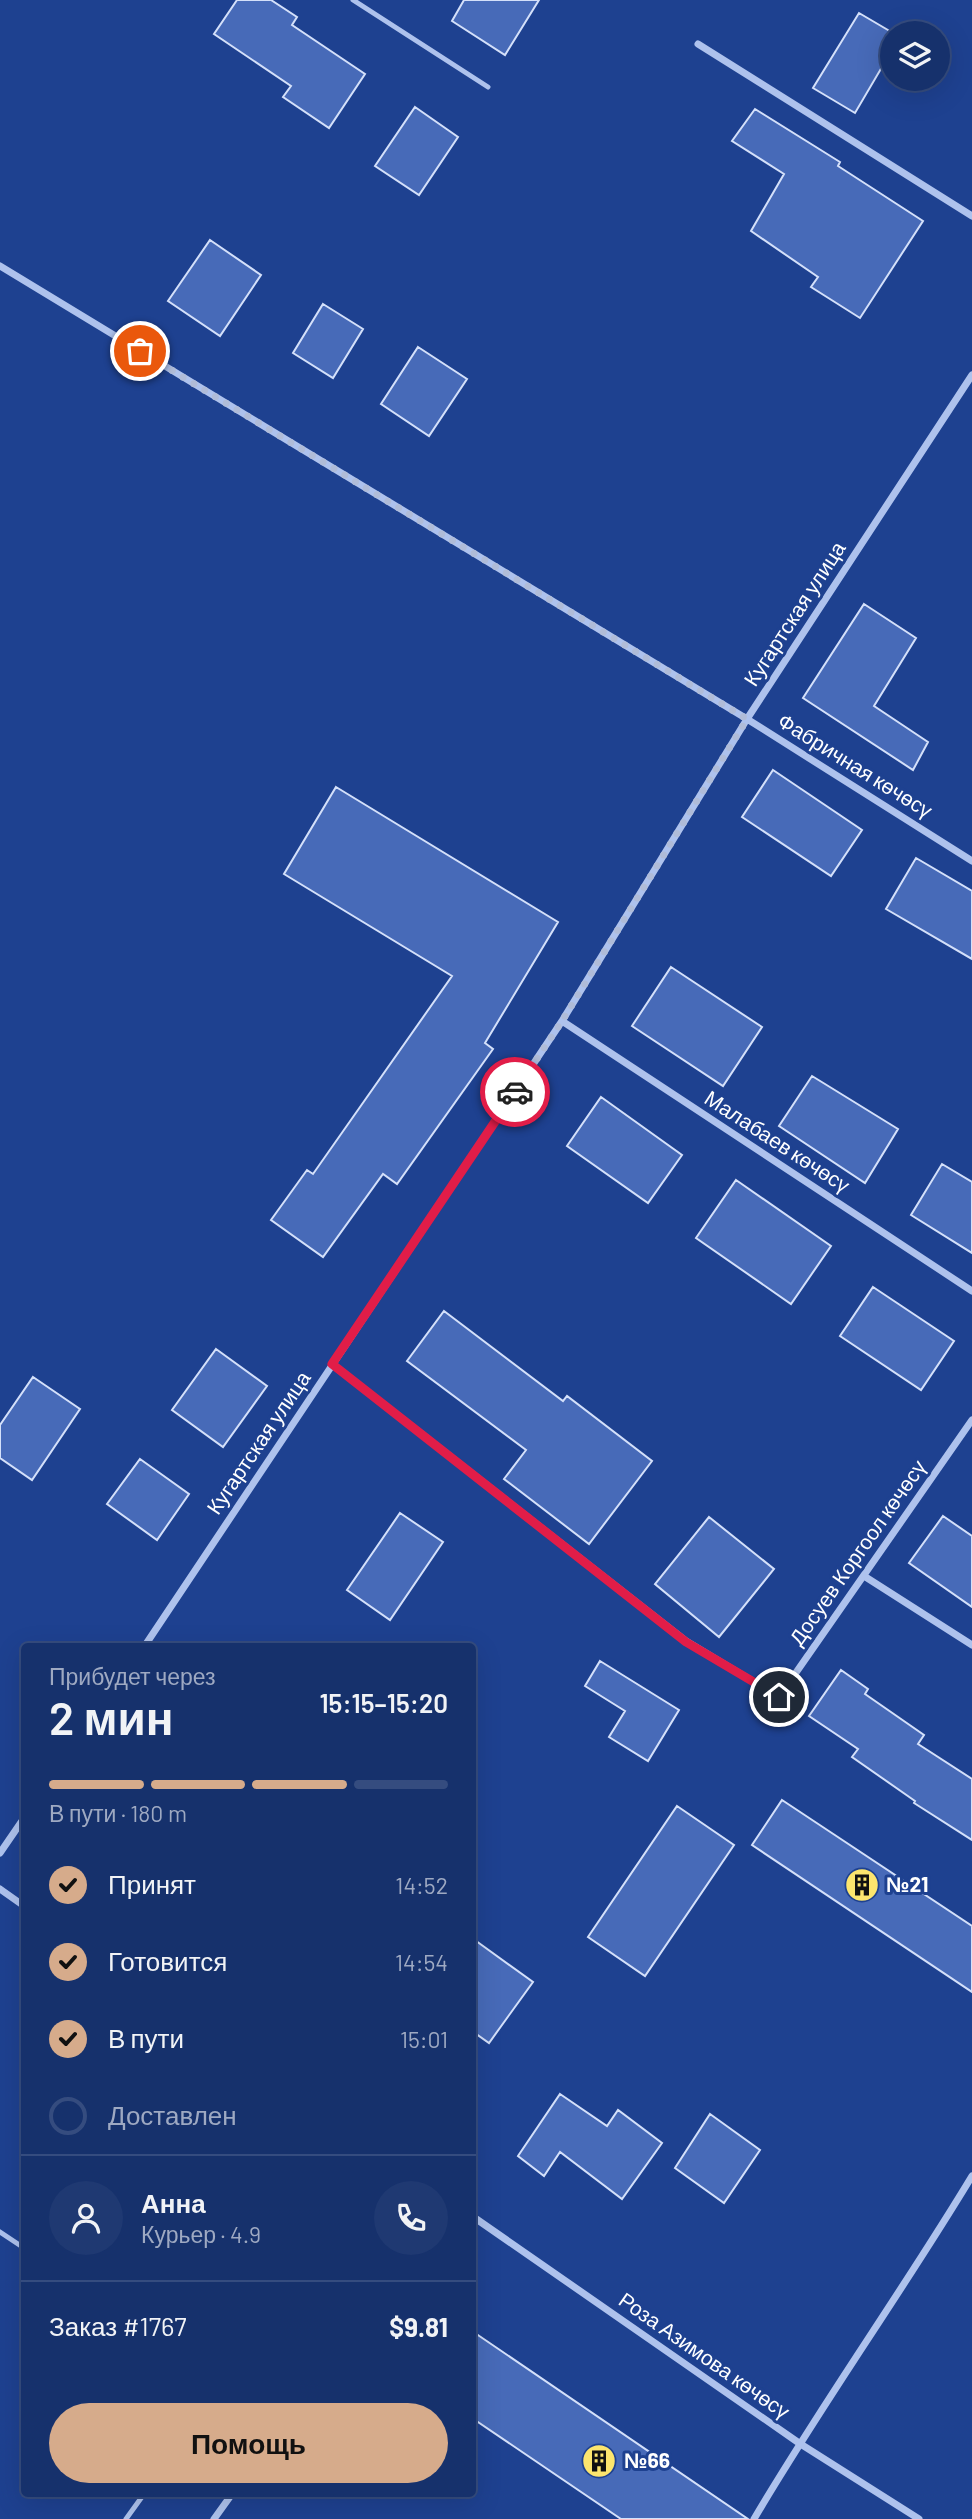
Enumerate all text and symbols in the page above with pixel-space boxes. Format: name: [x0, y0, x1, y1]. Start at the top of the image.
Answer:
map controls: [880, 21, 950, 91]
button: layers: [880, 21, 950, 91]
pin: [110, 321, 170, 381]
icon: bag: [121, 332, 159, 370]
street label: Кугартская улица: [738, 536, 850, 690]
street label: Фабричная көчөсү: [774, 707, 938, 823]
courier: [480, 1057, 550, 1127]
icon: car: [496, 1073, 534, 1111]
street label: Малабаев көчөсү: [701, 1084, 856, 1197]
street label: Кугартская улица: [201, 1366, 315, 1519]
street label: Досуев Коргоол көчөсү: [783, 1454, 931, 1650]
text: Прибудет через: [49, 1662, 216, 1690]
pin: [749, 1667, 809, 1727]
icon: home: [760, 1678, 798, 1716]
text: 15:15–15:20: [319, 1687, 448, 1718]
text: 2 мин: [49, 1689, 174, 1744]
text: В пути · 180 m: [49, 1799, 187, 1827]
icon: check: [49, 1866, 87, 1904]
building icon: №21: [843, 1866, 881, 1904]
text: Принят: [108, 1868, 196, 1899]
text: 14:52: [395, 1871, 448, 1899]
place label: №21: [886, 1871, 928, 1896]
icon: check: [49, 1943, 87, 1981]
text: Готовится: [108, 1945, 227, 1976]
text: 14:54: [395, 1948, 448, 1976]
icon: check: [49, 2020, 87, 2058]
text: В пути: [108, 2022, 184, 2053]
text: 15:01: [400, 2025, 448, 2053]
text: Доставлен: [108, 2099, 237, 2130]
button: person: [49, 2181, 123, 2255]
button: phone: [374, 2181, 448, 2255]
text: Анна: [141, 2187, 206, 2218]
text: Курьер · 4.9: [141, 2220, 261, 2248]
street label: Роза Азимова көчөсү: [615, 2286, 795, 2423]
text: Заказ #1767: [49, 2310, 187, 2341]
text: $9.81: [389, 2311, 448, 2342]
button: Помощь: [49, 2403, 448, 2483]
building icon: №66: [580, 2442, 618, 2480]
place label: №66: [624, 2447, 670, 2472]

